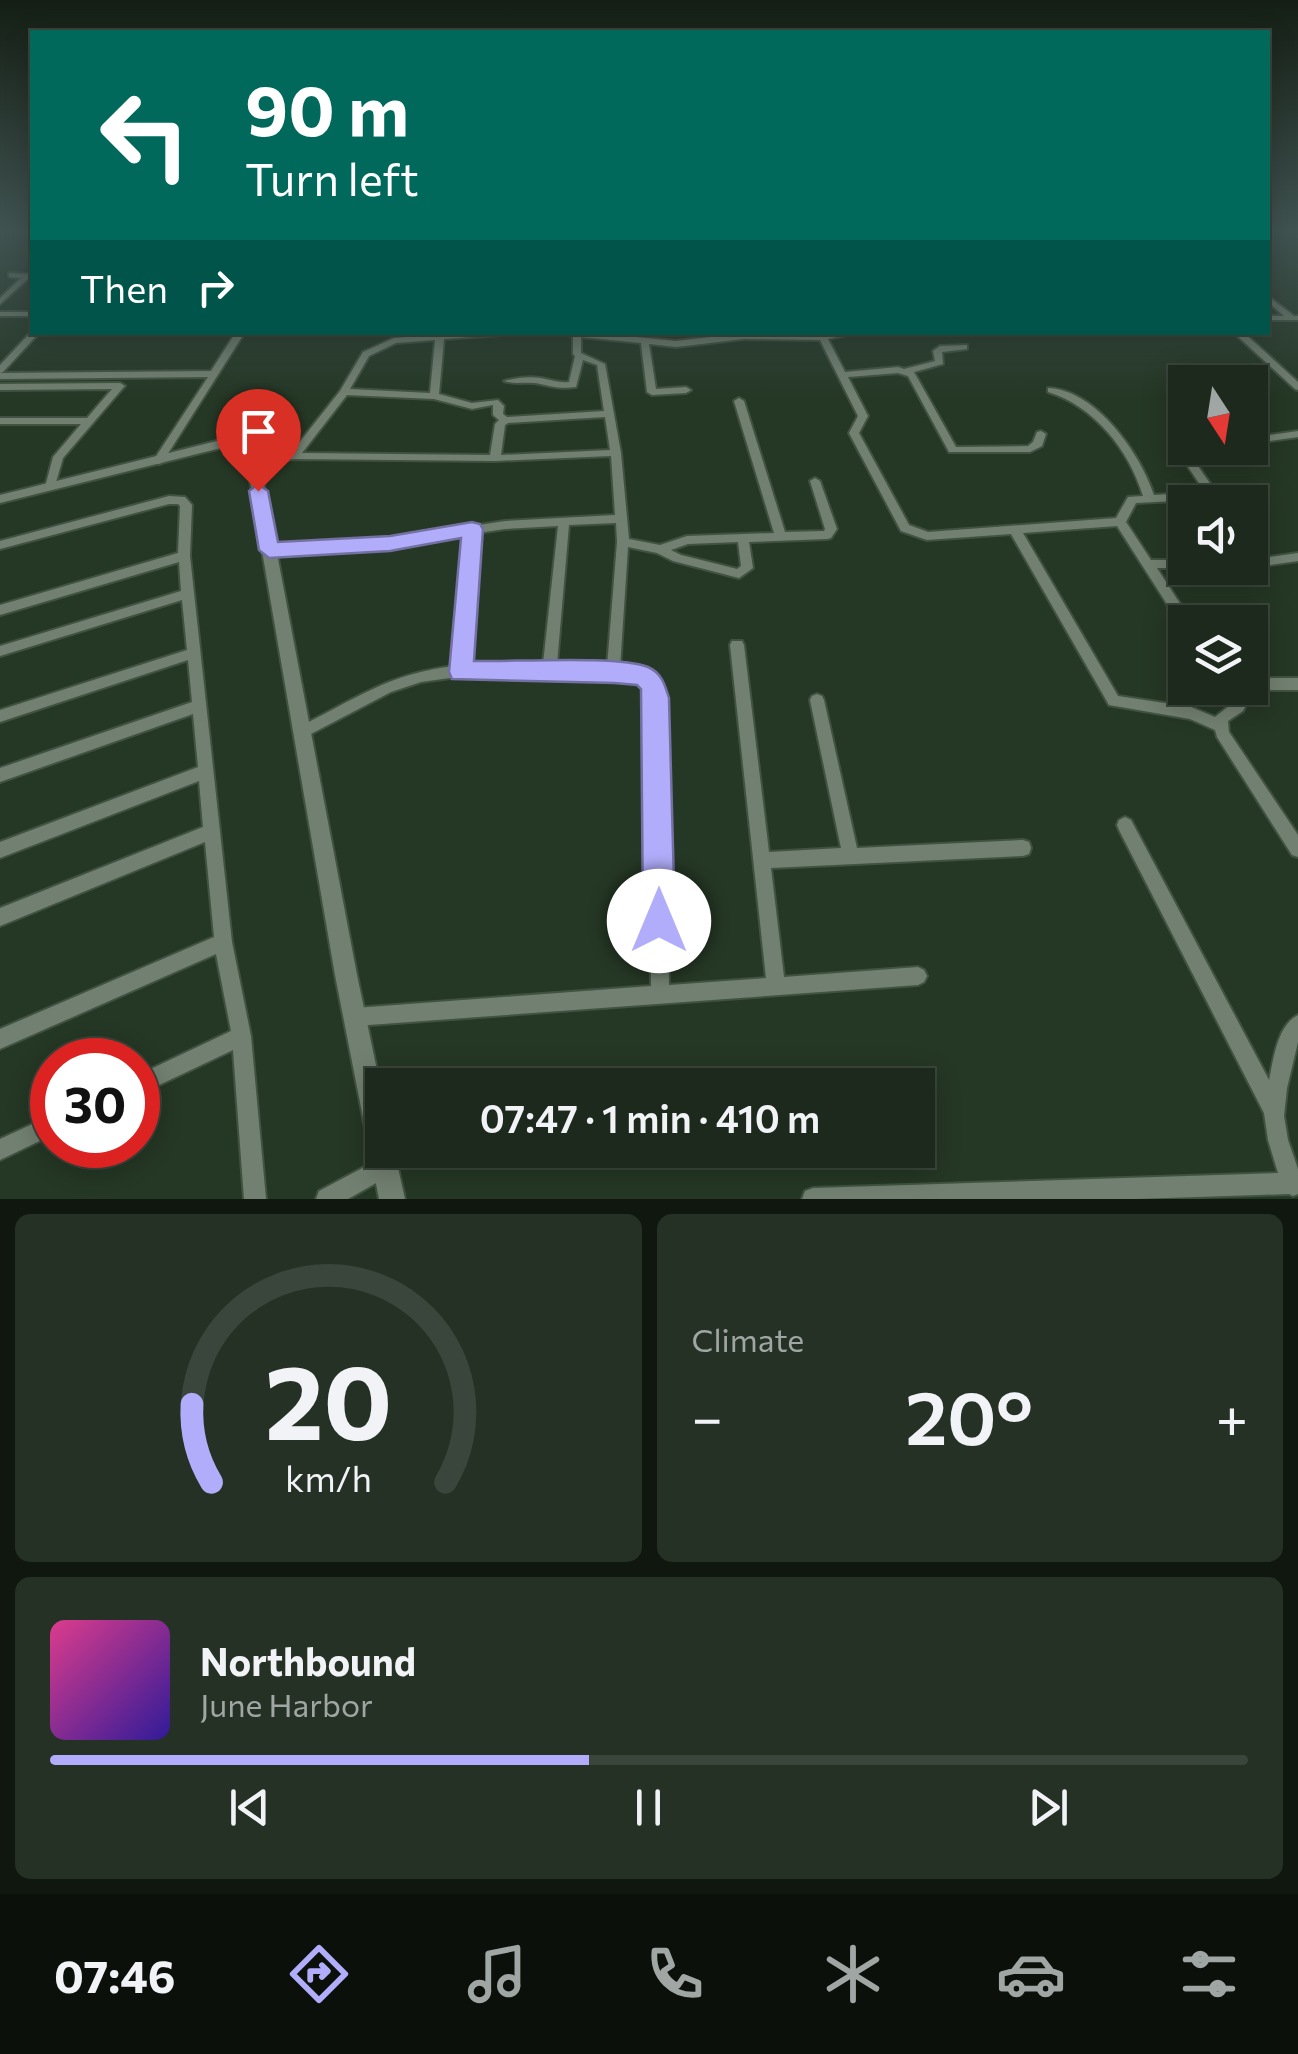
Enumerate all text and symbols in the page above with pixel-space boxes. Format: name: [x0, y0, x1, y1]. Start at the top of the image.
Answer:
text: 90 m: [245, 65, 409, 150]
icon: left: [80, 70, 210, 200]
text: Turn left: [245, 150, 419, 205]
icon: right: [188, 260, 243, 315]
text: Then: [80, 264, 168, 311]
north arrow: [1168, 365, 1268, 465]
map controls: [1168, 365, 1268, 705]
pin: [216, 389, 301, 492]
icon: arrive: [231, 404, 286, 459]
button: sound: [1168, 485, 1268, 585]
button: layers: [1168, 605, 1268, 705]
position arrow: [607, 869, 711, 973]
speed limit sign: 30: [30, 1038, 160, 1168]
text: 07:47 · 1 min · 410 m: [480, 1094, 820, 1141]
text: Climate: [692, 1319, 804, 1359]
text: 20: [264, 1334, 392, 1461]
text: 20°: [905, 1369, 1033, 1460]
text: −: [692, 1382, 723, 1449]
text: +: [1216, 1382, 1248, 1449]
text: km/h: [285, 1456, 372, 1499]
text: Northbound: [200, 1637, 416, 1684]
text: June Harbor: [200, 1684, 373, 1724]
icon: previous: [222, 1780, 277, 1835]
icon: pause: [621, 1780, 676, 1835]
icon: next: [1021, 1780, 1076, 1835]
icon: directions: [284, 1939, 354, 2009]
icon: music: [462, 1939, 532, 2009]
icon: phone: [640, 1939, 710, 2009]
icon: climate: [818, 1939, 888, 2009]
icon: car: [996, 1939, 1066, 2009]
icon: filters: [1174, 1939, 1244, 2009]
text: 07:46: [54, 1947, 176, 2002]

